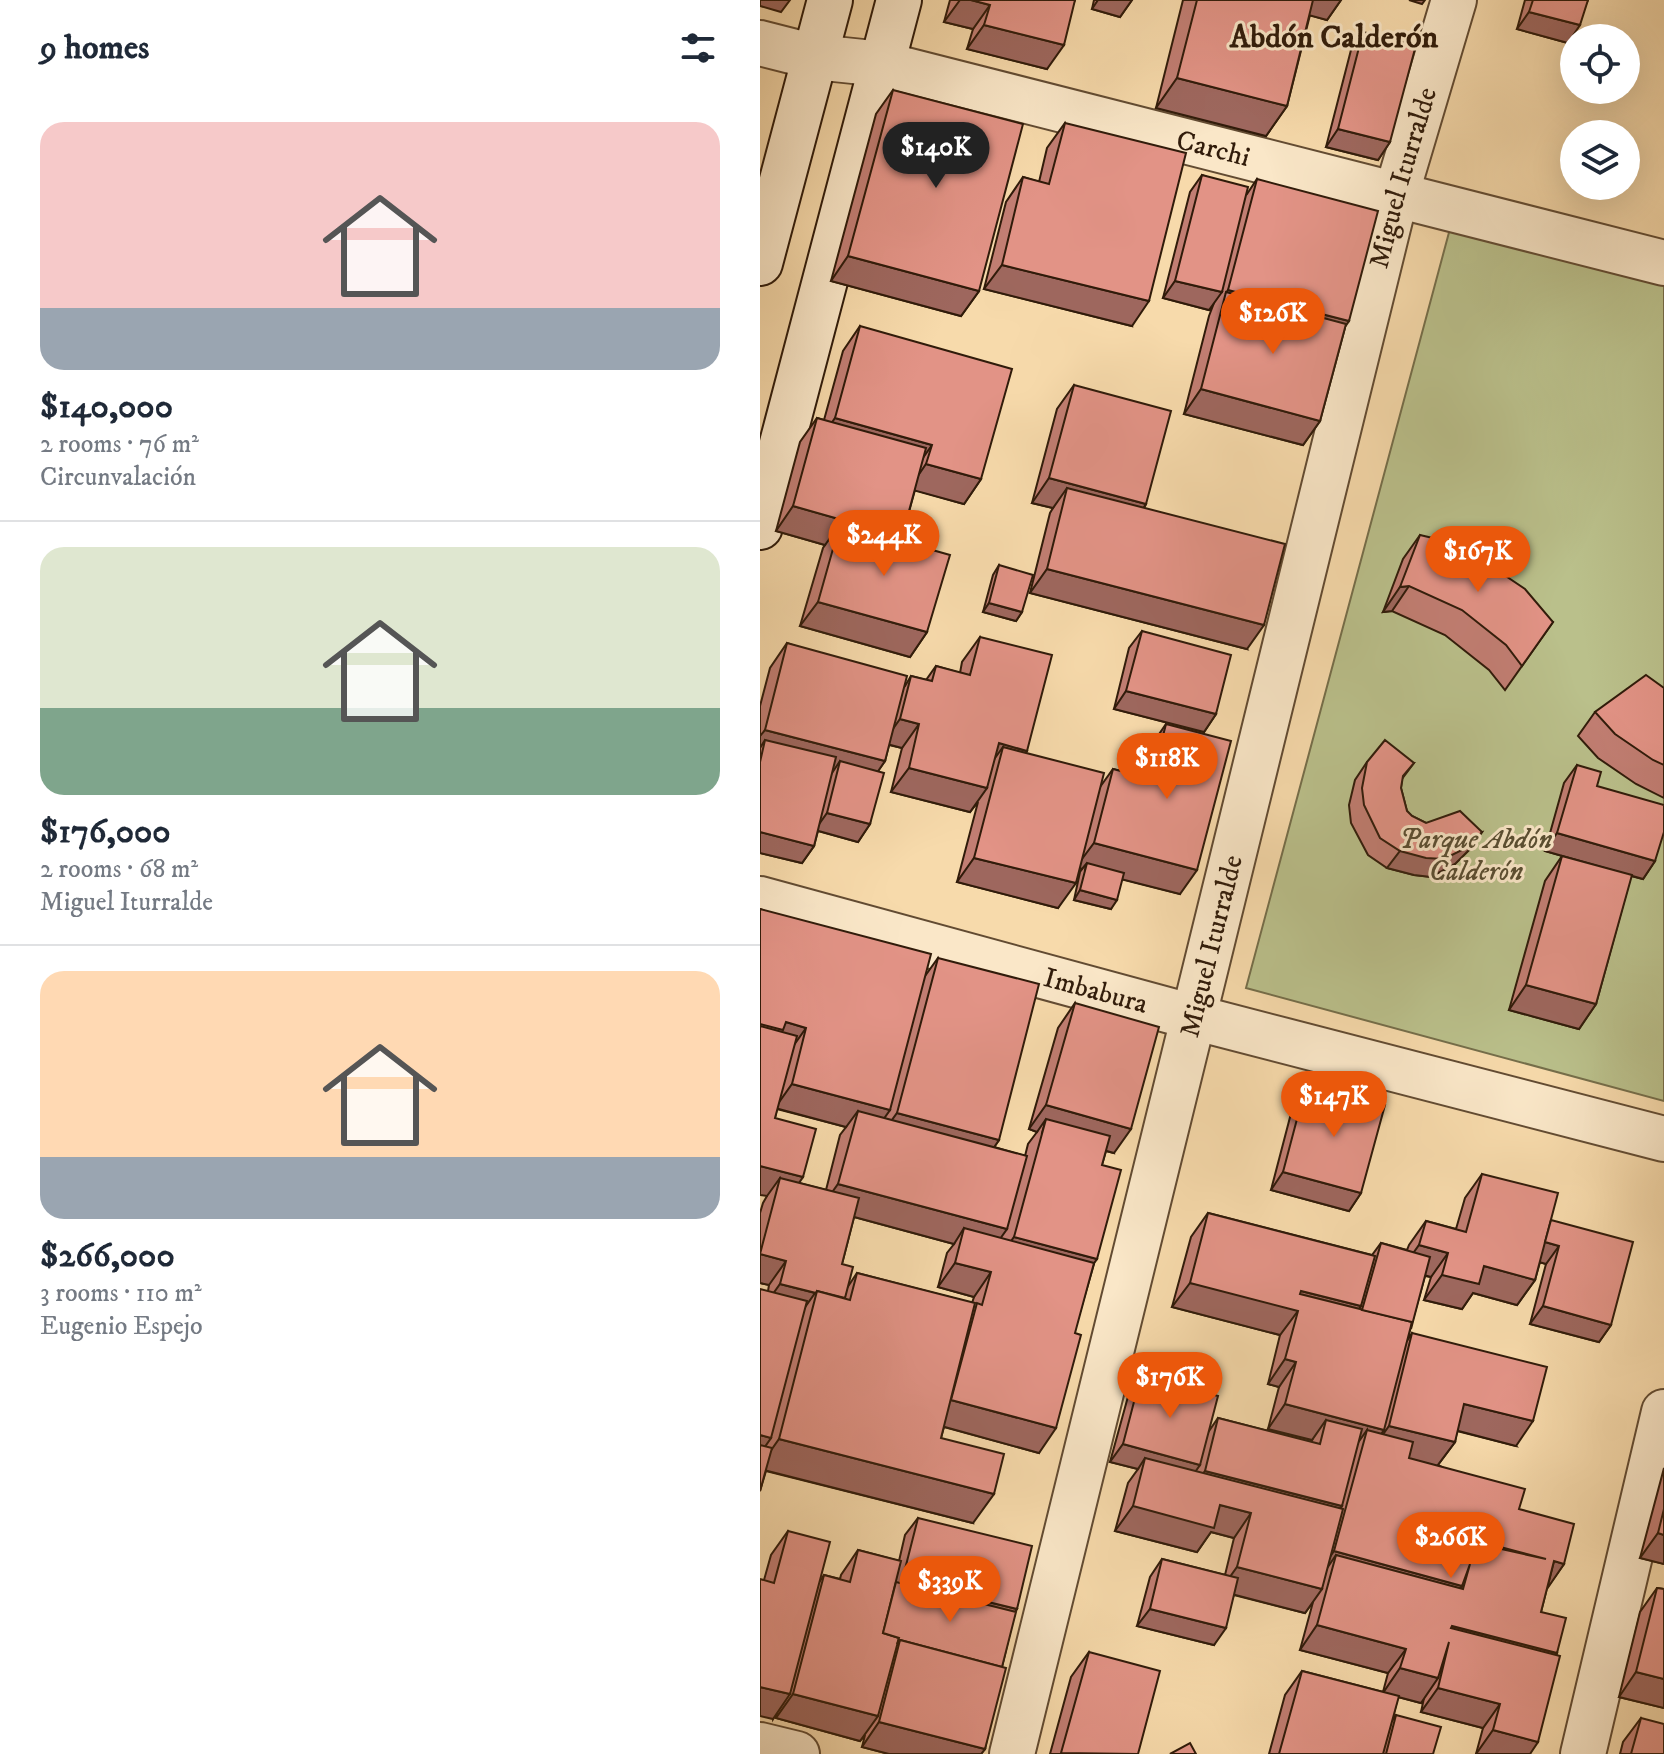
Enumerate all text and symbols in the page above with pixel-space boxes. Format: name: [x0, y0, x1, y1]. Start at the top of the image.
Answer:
district label: Abdón Calderón: [1229, 18, 1438, 58]
map controls: [1560, 24, 1640, 200]
button: locate: [1560, 24, 1640, 104]
icon: filters: [676, 26, 720, 70]
text: 9 homes: [40, 27, 149, 69]
street label: Miguel Iturralde: [1361, 83, 1445, 272]
button: layers: [1560, 120, 1640, 200]
pin: $140K: [880, 122, 992, 190]
street label: Carchi: [1173, 122, 1254, 174]
text: $140K: [901, 131, 971, 164]
icon: home: [308, 174, 452, 318]
pin: $126K: [1217, 288, 1329, 356]
text: $126K: [1239, 297, 1307, 330]
text: $140,000: [40, 386, 173, 428]
text: 2 rooms · 76 m²: [40, 428, 199, 461]
text: Circunvalación: [40, 461, 196, 494]
pin: $244K: [828, 510, 940, 578]
text: $244K: [846, 519, 922, 552]
pin: $167K: [1422, 526, 1534, 594]
text: $167K: [1443, 535, 1513, 568]
icon: home: [308, 599, 452, 743]
pin: $118K: [1111, 733, 1223, 801]
text: $118K: [1135, 742, 1199, 775]
text: $176,000: [40, 811, 171, 853]
park label: Parque Abdón Calderón: [1400, 822, 1552, 889]
street label: Miguel Iturralde: [1172, 851, 1250, 1041]
text: 2 rooms · 68 m²: [40, 853, 198, 886]
text: Miguel Iturralde: [40, 886, 213, 919]
street label: Imbabura: [1040, 960, 1152, 1021]
icon: home: [308, 1023, 452, 1167]
pin: $147K: [1278, 1071, 1390, 1139]
text: $147K: [1299, 1080, 1369, 1113]
text: $266,000: [40, 1235, 175, 1277]
text: 3 rooms · 110 m²: [40, 1277, 202, 1310]
text: Eugenio Espejo: [40, 1310, 203, 1343]
pin: $176K: [1114, 1352, 1226, 1420]
text: $176K: [1135, 1361, 1205, 1394]
pin: $266K: [1395, 1512, 1507, 1580]
text: $266K: [1415, 1521, 1487, 1554]
pin: $339K: [894, 1556, 1006, 1624]
text: $339K: [918, 1565, 982, 1598]

